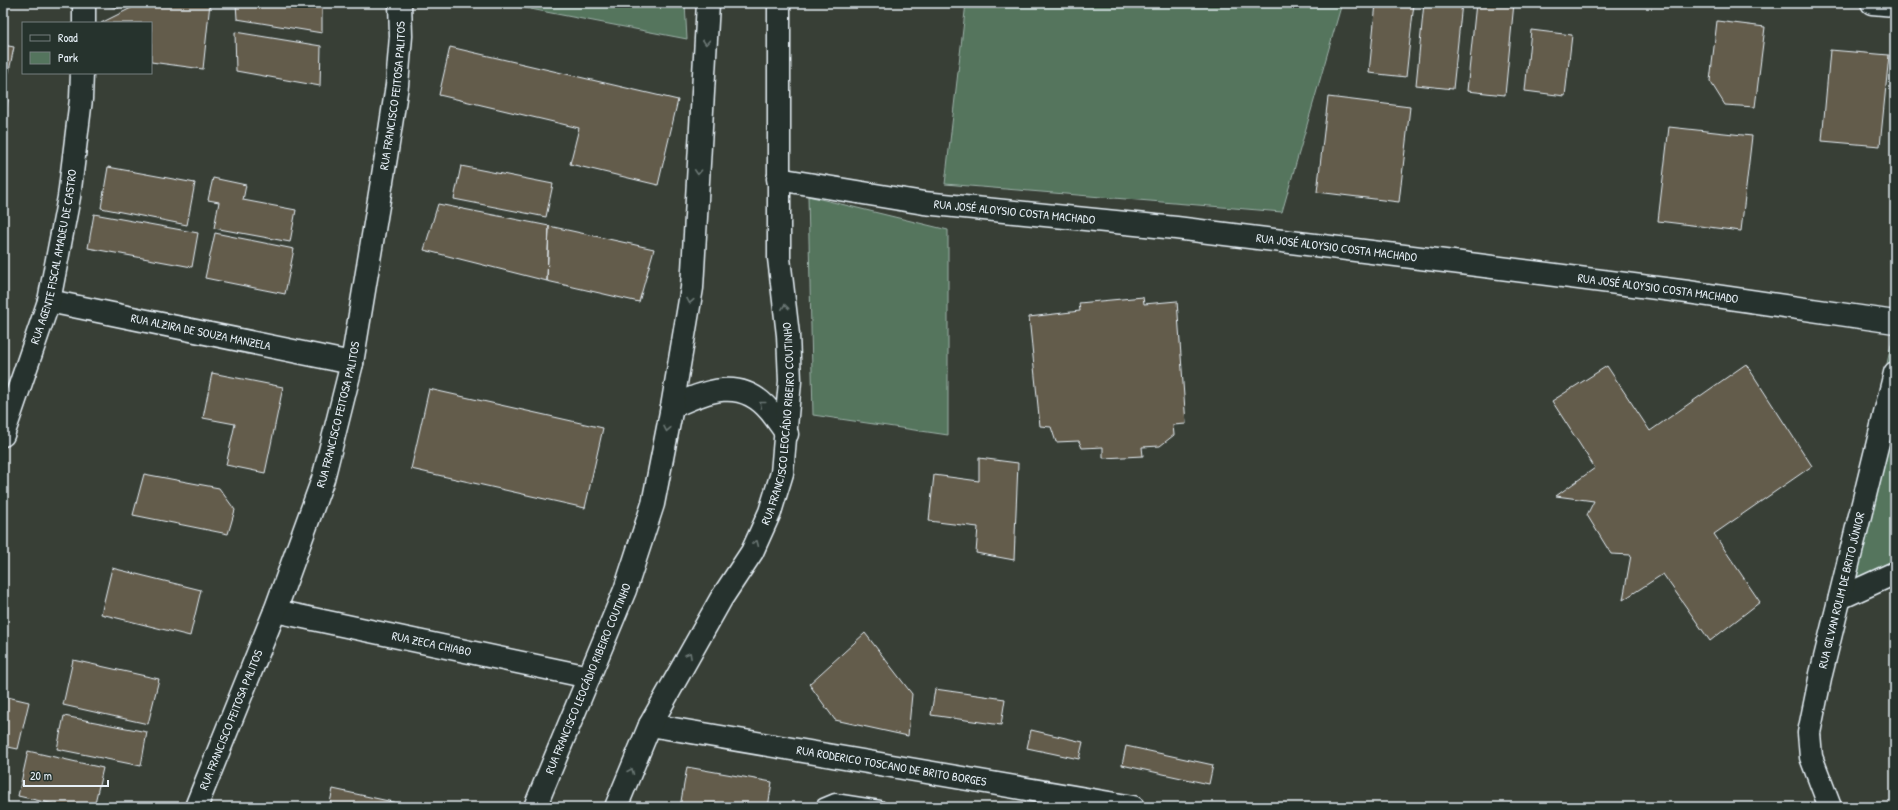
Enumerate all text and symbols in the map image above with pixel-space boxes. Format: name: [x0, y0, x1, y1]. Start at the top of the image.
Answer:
street label: RUA FRANCISCO FEITOSA PALITOS: [375, 21, 409, 171]
legend: [22, 22, 152, 74]
text: Road: [58, 29, 78, 46]
one-way arrow: [701, 39, 710, 45]
text: Park: [58, 49, 78, 66]
street label: RUA AGENTE FISCAL AMADEU DE CASTRO: [26, 168, 80, 346]
one-way arrow: [693, 169, 702, 175]
street label: RUA JOSÉ ALOYSIO COSTA MACHADO: [933, 195, 1096, 228]
street label: RUA JOSÉ ALOYSIO COSTA MACHADO: [1255, 229, 1418, 266]
street label: RUA JOSÉ ALOYSIO COSTA MACHADO: [1577, 269, 1740, 307]
one-way arrow: [686, 298, 694, 304]
one-way arrow: [781, 304, 790, 310]
street label: RUA ALZIRA DE SOUZA MANZELA: [129, 309, 273, 354]
street label: RUA FRANCISCO LEOCÁDIO RIBEIRO COUTINHO: [756, 321, 798, 527]
street label: RUA FRANCISCO FEITOSA PALITOS: [312, 340, 363, 490]
one-way arrow: [759, 401, 767, 408]
one-way arrow: [664, 426, 672, 433]
street label: RUA GILVAN ROLIM DE BRITO JÚNIOR: [1814, 510, 1869, 670]
one-way arrow: [751, 540, 759, 548]
street label: RUA FRANCISCO LEOCÁDIO RIBEIRO COUTINHO: [541, 581, 635, 776]
street label: RUA ZECA CHIABO: [390, 627, 473, 660]
street label: RUA FRANCISCO FEITOSA PALITOS: [195, 647, 267, 792]
one-way arrow: [685, 652, 692, 659]
street label: RUA RODERICO TOSCANO DE BRITO BORGES: [795, 741, 988, 790]
scale bar: [24, 762, 108, 788]
text: 20 m: [30, 767, 52, 784]
one-way arrow: [626, 768, 634, 775]

